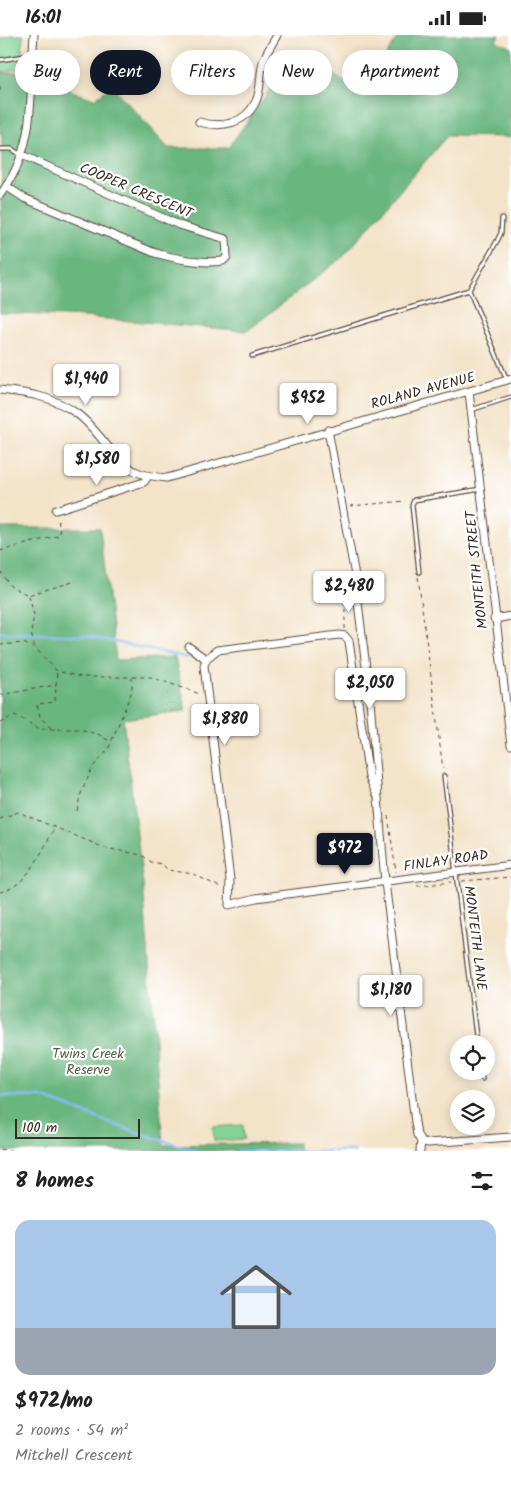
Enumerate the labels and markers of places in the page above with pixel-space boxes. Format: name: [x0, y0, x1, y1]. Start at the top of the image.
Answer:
pin: $1,940: [45, 363, 127, 406]
pin: $952: [278, 383, 338, 425]
pin: $1,580: [56, 443, 138, 486]
pin: $2,480: [308, 571, 390, 613]
pin: $2,050: [329, 667, 411, 710]
pin: $1,880: [184, 703, 266, 746]
pin: $972: [315, 833, 375, 875]
pin: $1,180: [350, 975, 432, 1017]

